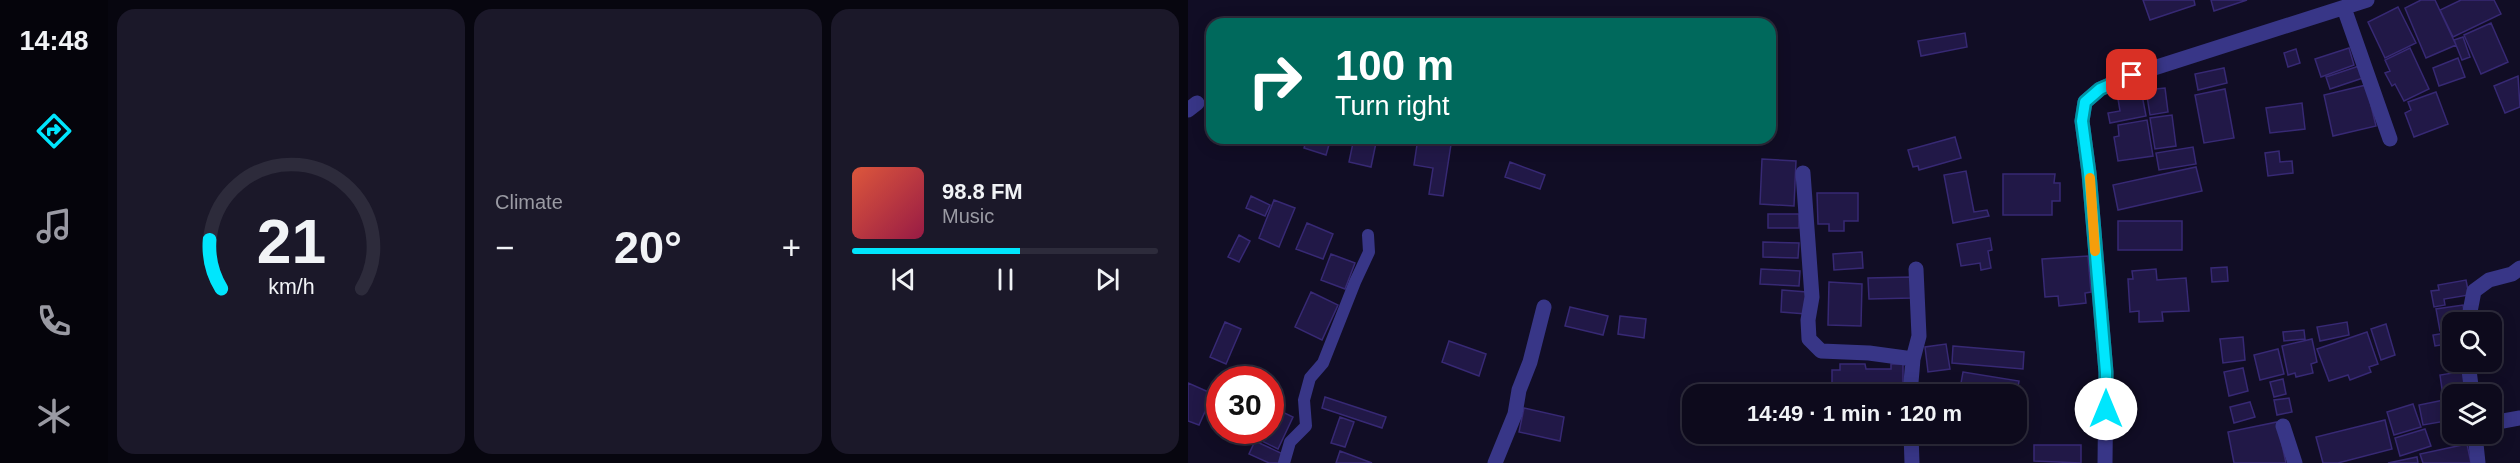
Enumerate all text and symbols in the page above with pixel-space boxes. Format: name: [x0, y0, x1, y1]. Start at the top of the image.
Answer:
text: 14:48: [19, 26, 89, 56]
icon: right: [1236, 42, 1314, 120]
text: 100 m: [1335, 42, 1454, 89]
pin: [2106, 49, 2157, 100]
icon: arrive: [2115, 58, 2148, 91]
text: Turn right: [1335, 91, 1450, 121]
icon: directions: [33, 110, 75, 152]
text: 98.8 FM: [942, 179, 1023, 204]
text: Climate: [495, 191, 563, 213]
icon: music: [33, 205, 75, 247]
text: Music: [942, 205, 994, 227]
text: 21: [256, 207, 326, 276]
text: 20°: [614, 222, 682, 273]
text: −: [495, 229, 514, 266]
text: +: [782, 229, 801, 266]
icon: previous: [887, 263, 920, 296]
icon: pause: [989, 263, 1022, 296]
icon: next: [1091, 263, 1124, 296]
text: km/h: [268, 275, 314, 299]
icon: phone: [33, 300, 75, 342]
map controls: [2442, 312, 2502, 444]
button: search: [2442, 312, 2502, 372]
speed limit sign: 30: [1206, 366, 1284, 444]
position arrow: [2074, 377, 2138, 441]
button: layers: [2442, 384, 2502, 444]
icon: climate: [33, 395, 75, 437]
text: 14:49 · 1 min · 120 m: [1747, 401, 1962, 426]

